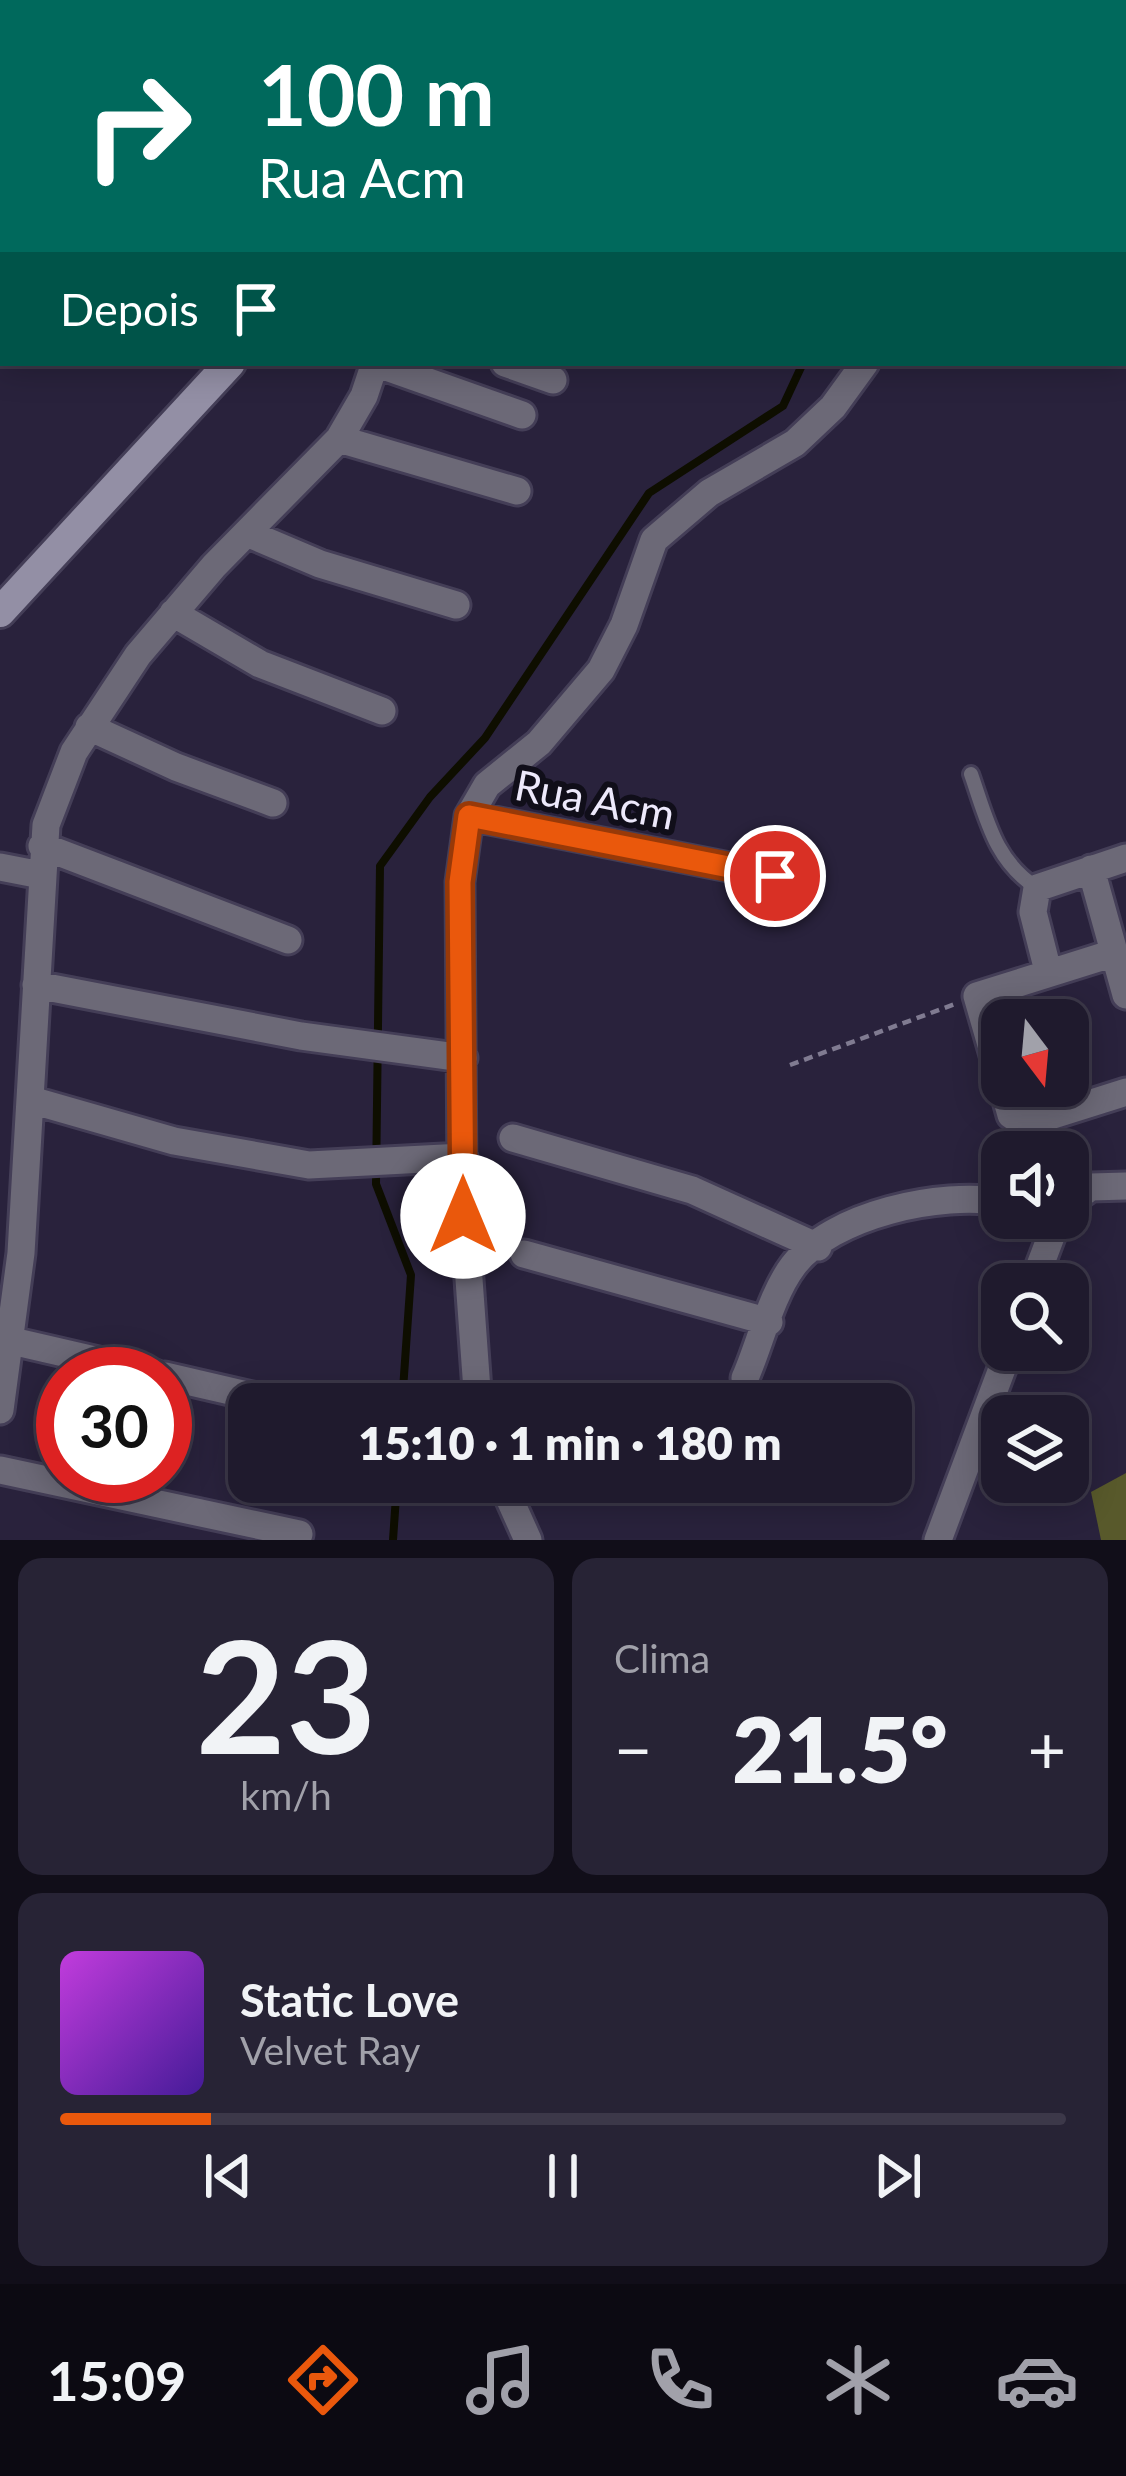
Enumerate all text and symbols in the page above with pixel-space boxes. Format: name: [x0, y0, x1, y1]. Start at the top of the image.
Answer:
text: 100 m: [258, 43, 495, 144]
icon: right: [60, 48, 216, 204]
text: Rua Acm: [258, 145, 466, 210]
icon: arrive: [223, 276, 289, 342]
text: Depois: [60, 282, 199, 336]
street label: Rua Acm: [511, 759, 679, 839]
pin: [724, 825, 826, 927]
icon: arrive: [742, 843, 808, 909]
north arrow: [981, 999, 1089, 1107]
map controls: [981, 999, 1089, 1503]
button: sound: [981, 1131, 1089, 1239]
position arrow: [400, 1153, 526, 1279]
button: search: [981, 1263, 1089, 1371]
speed limit sign: 30: [36, 1347, 192, 1503]
button: layers: [981, 1395, 1089, 1503]
text: 15:10 · 1 min · 180 m: [358, 1416, 782, 1470]
text: 23: [196, 1600, 376, 1787]
text: Clima: [614, 1635, 710, 1681]
text: 21.5°: [732, 1694, 948, 1802]
text: −: [614, 1709, 652, 1788]
text: +: [1028, 1709, 1066, 1788]
text: km/h: [240, 1772, 332, 1818]
text: Static Love: [240, 1973, 459, 2027]
text: Velvet Ray: [240, 2027, 420, 2073]
icon: previous: [195, 2143, 261, 2209]
icon: pause: [530, 2143, 596, 2209]
icon: next: [865, 2143, 931, 2209]
icon: directions: [281, 2338, 365, 2422]
icon: music: [459, 2338, 543, 2422]
icon: phone: [638, 2338, 722, 2422]
icon: climate: [816, 2338, 900, 2422]
icon: car: [995, 2338, 1079, 2422]
text: 15:09: [47, 2348, 186, 2413]

